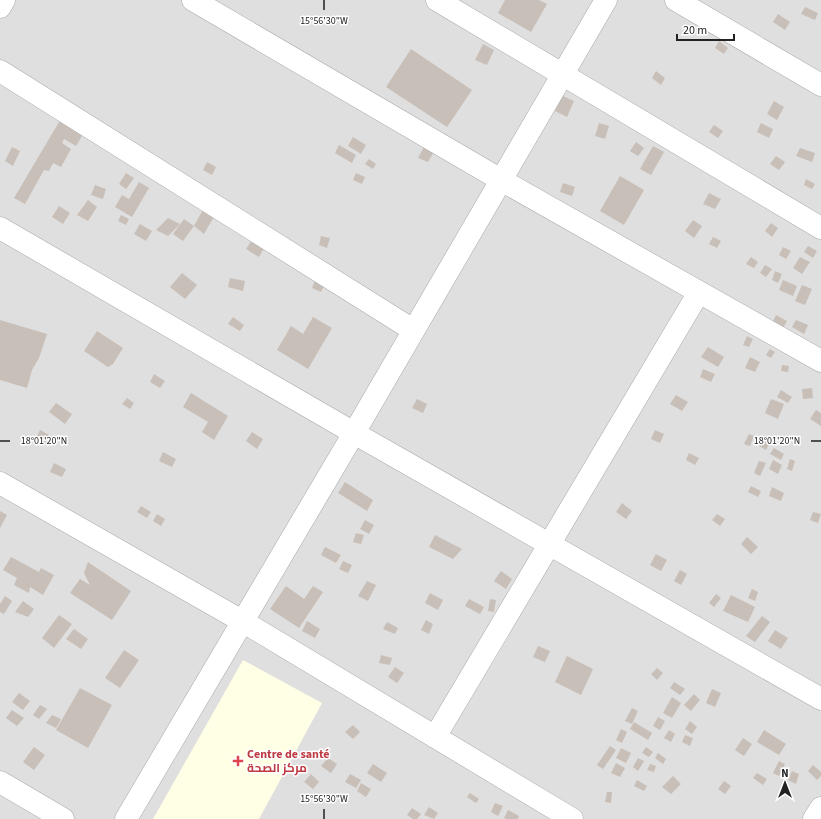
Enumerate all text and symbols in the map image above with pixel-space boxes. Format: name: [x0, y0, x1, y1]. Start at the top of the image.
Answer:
text: 15°56'30"W: [300, 14, 348, 28]
scale bar: [677, 16, 734, 42]
text: 20 m: [683, 22, 707, 39]
text: 18°01'20"N: [21, 434, 67, 448]
text: 18°01'20"N: [754, 434, 800, 448]
place label: Centre de santé مركز الصحة: [247, 746, 330, 777]
marker: Centre de santé مركز الصحة: [232, 755, 244, 767]
north arrow: [765, 763, 805, 803]
text: N: [781, 766, 789, 781]
text: 15°56'30"W: [300, 792, 348, 806]

